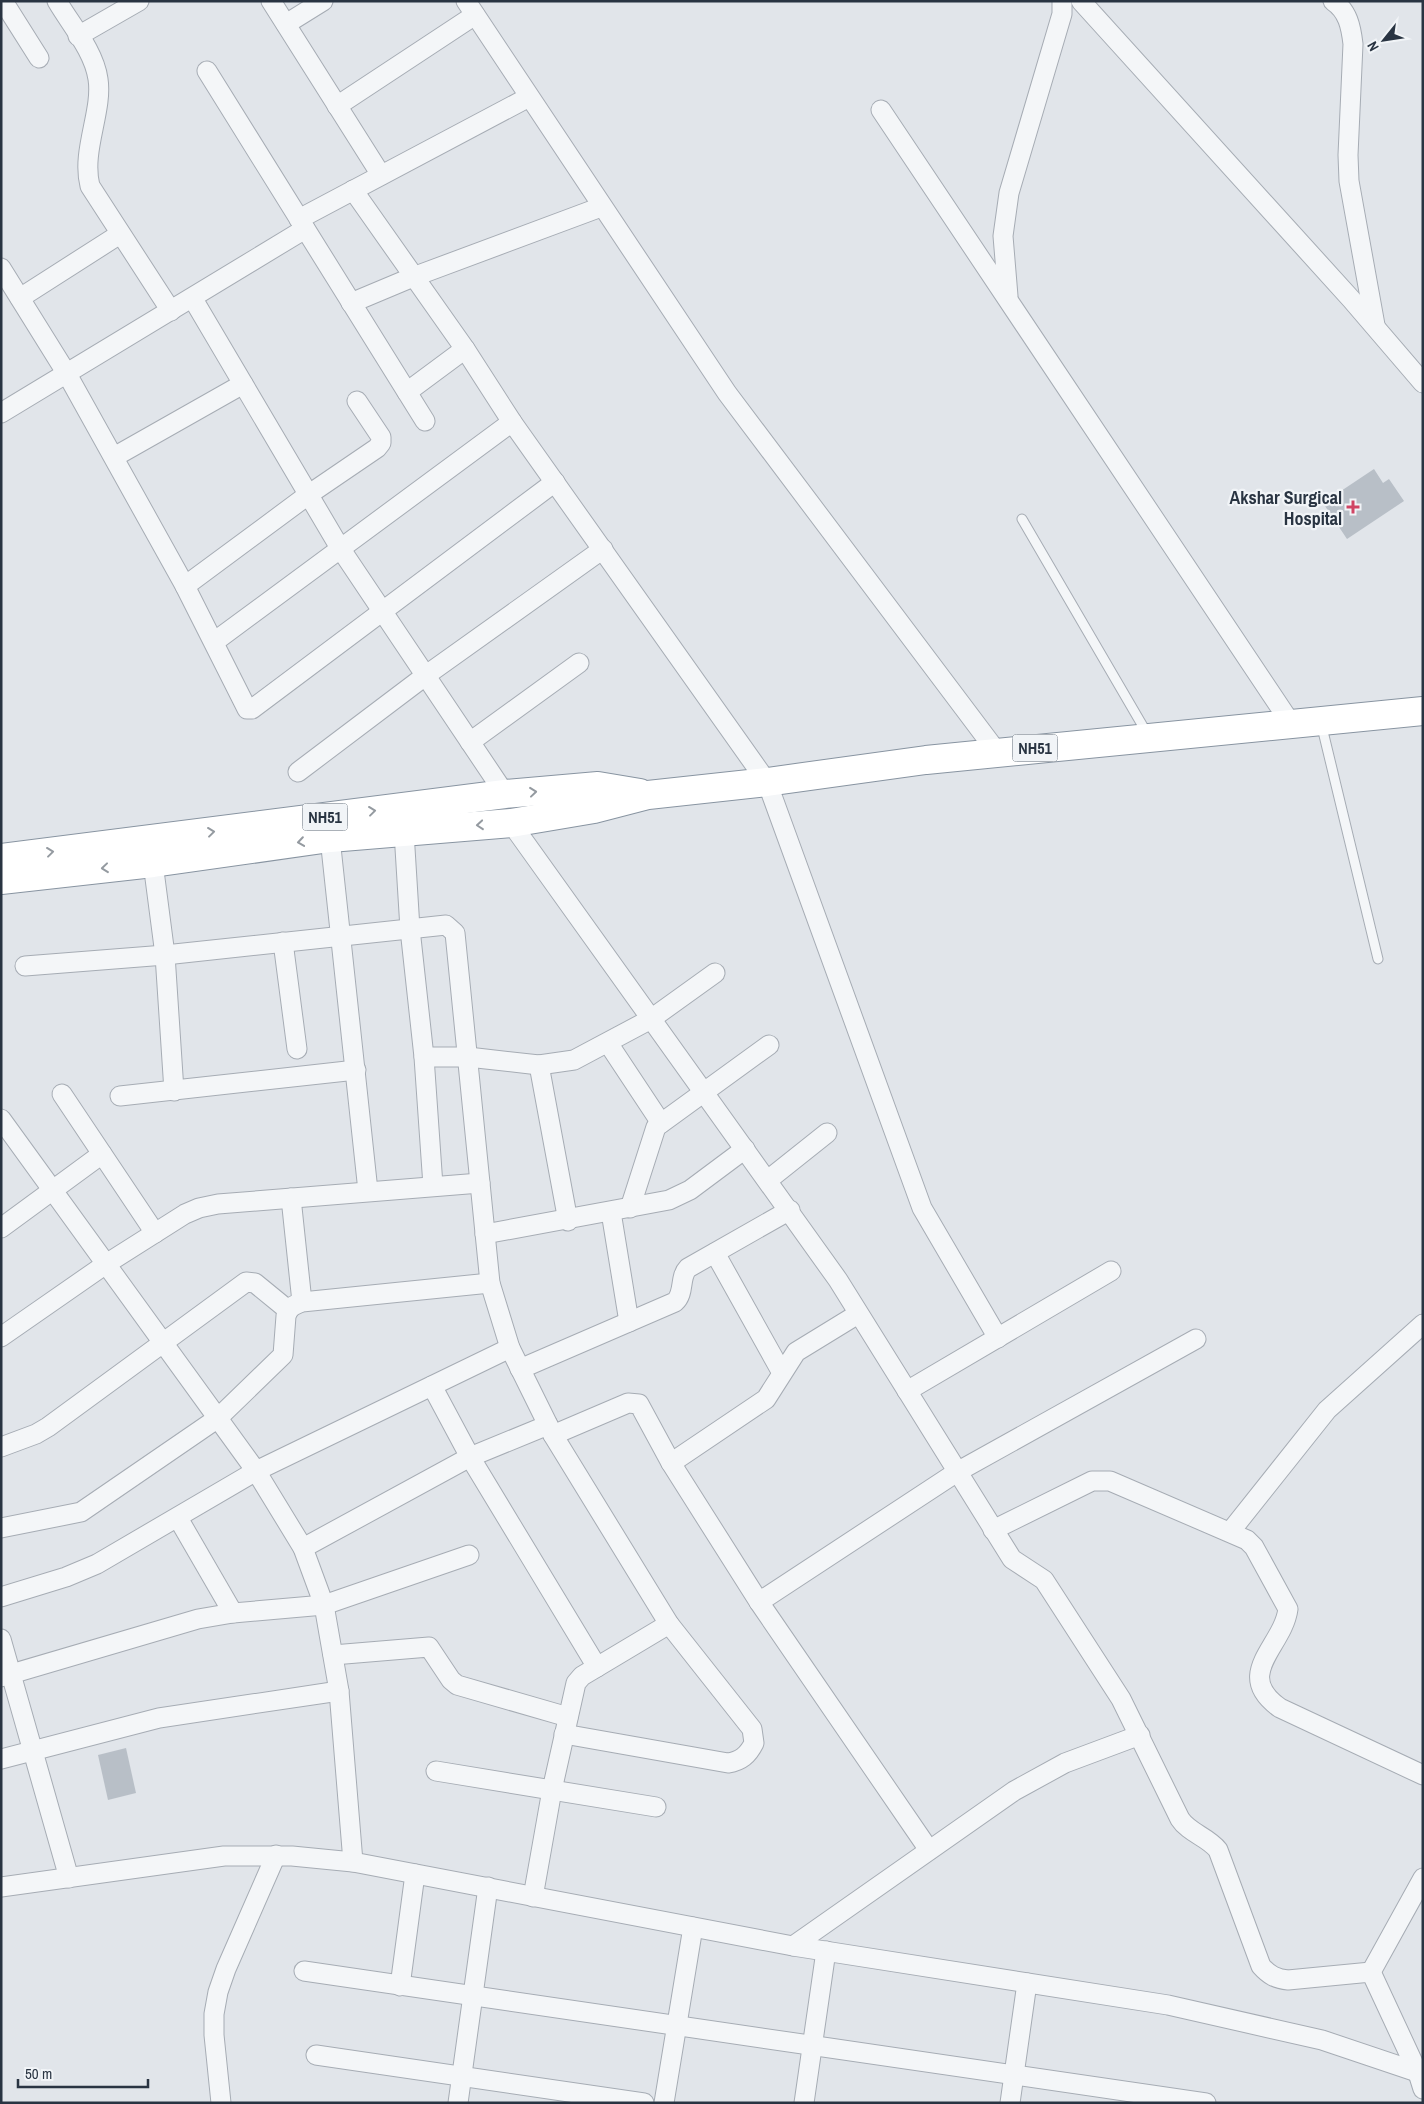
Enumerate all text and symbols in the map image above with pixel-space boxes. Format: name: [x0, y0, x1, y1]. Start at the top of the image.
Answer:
north arrow: [1359, 15, 1409, 65]
text: N: [1363, 38, 1383, 55]
place label: Akshar Surgical Hospital: [1230, 485, 1342, 531]
marker: Akshar Surgical Hospital: [1346, 500, 1360, 514]
road number: NH51: [1012, 734, 1058, 761]
one-way arrow: [530, 786, 538, 797]
road number: NH51: [302, 804, 348, 830]
one-way arrow: [368, 806, 376, 817]
one-way arrow: [476, 820, 484, 831]
one-way arrow: [207, 827, 215, 838]
one-way arrow: [297, 836, 305, 847]
one-way arrow: [45, 848, 54, 858]
one-way arrow: [101, 862, 109, 873]
scale bar: [18, 2056, 148, 2088]
text: 50 m: [25, 2063, 52, 2084]

